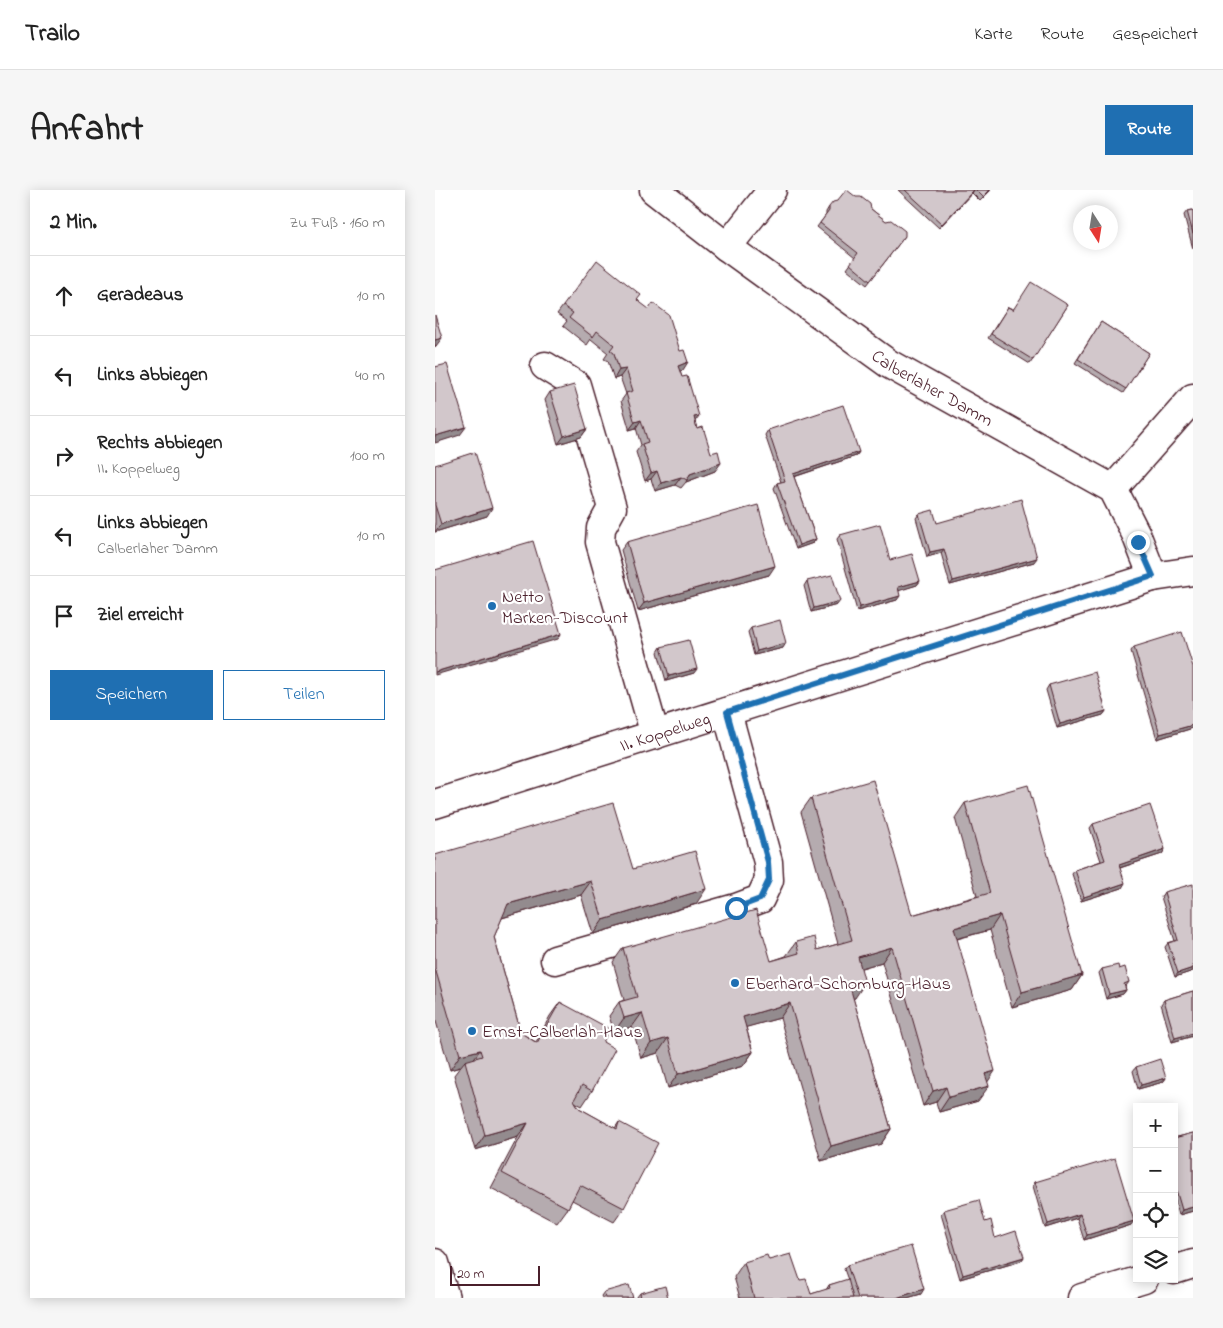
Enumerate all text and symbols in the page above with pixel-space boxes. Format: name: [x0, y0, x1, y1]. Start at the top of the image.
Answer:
text: Trailo: [25, 17, 80, 52]
text: Karte: [974, 22, 1012, 48]
text: Route: [1040, 22, 1084, 48]
text: Gespeichert: [1112, 22, 1198, 48]
text: Anfahrt: [30, 105, 143, 156]
button: Route: [1105, 105, 1193, 155]
north arrow: [1073, 205, 1118, 250]
text: 2 Min.: [50, 208, 97, 238]
text: Zu Fuß · 160 m: [289, 211, 385, 235]
icon: ahead: [50, 282, 78, 310]
text: Geradeaus: [97, 282, 184, 309]
text: 10 m: [357, 284, 385, 308]
street label: Calberlaher Damm: [865, 344, 997, 434]
icon: left: [50, 362, 78, 390]
text: Links abbiegen: [97, 362, 208, 389]
text: 40 m: [355, 364, 385, 388]
text: Rechts abbiegen: [97, 430, 222, 457]
icon: right: [50, 442, 78, 470]
text: 100 m: [350, 444, 385, 468]
text: II. Koppelweg: [97, 457, 180, 481]
text: Links abbiegen: [97, 510, 208, 537]
icon: left: [50, 522, 78, 550]
text: 10 m: [357, 524, 385, 548]
route end: [1127, 531, 1150, 554]
text: Calberlaher Damm: [97, 537, 218, 561]
place label: Netto Marken-Discount: [502, 585, 628, 632]
marker: Netto Marken-Discount: [486, 600, 498, 612]
icon: arrive: [50, 602, 78, 630]
text: Ziel erreicht: [97, 602, 184, 629]
button: Speichern: [50, 670, 213, 720]
button: Teilen: [223, 670, 385, 720]
street label: II. Koppelweg: [617, 707, 714, 760]
route start: [725, 897, 748, 920]
place label: Eberhard-Schomburg-Haus: [745, 972, 951, 999]
marker: Eberhard-Schomburg-Haus: [729, 977, 741, 989]
place label: Ernst-Calberlah-Haus: [482, 1020, 643, 1046]
marker: Ernst-Calberlah-Haus: [466, 1025, 478, 1037]
map controls: [1133, 1103, 1178, 1283]
button: +: [1133, 1103, 1178, 1148]
button: −: [1133, 1148, 1178, 1193]
button: locate: [1133, 1193, 1178, 1238]
button: layers: [1133, 1238, 1178, 1283]
scale bar: [450, 1263, 540, 1286]
text: 20 m: [457, 1264, 484, 1285]

